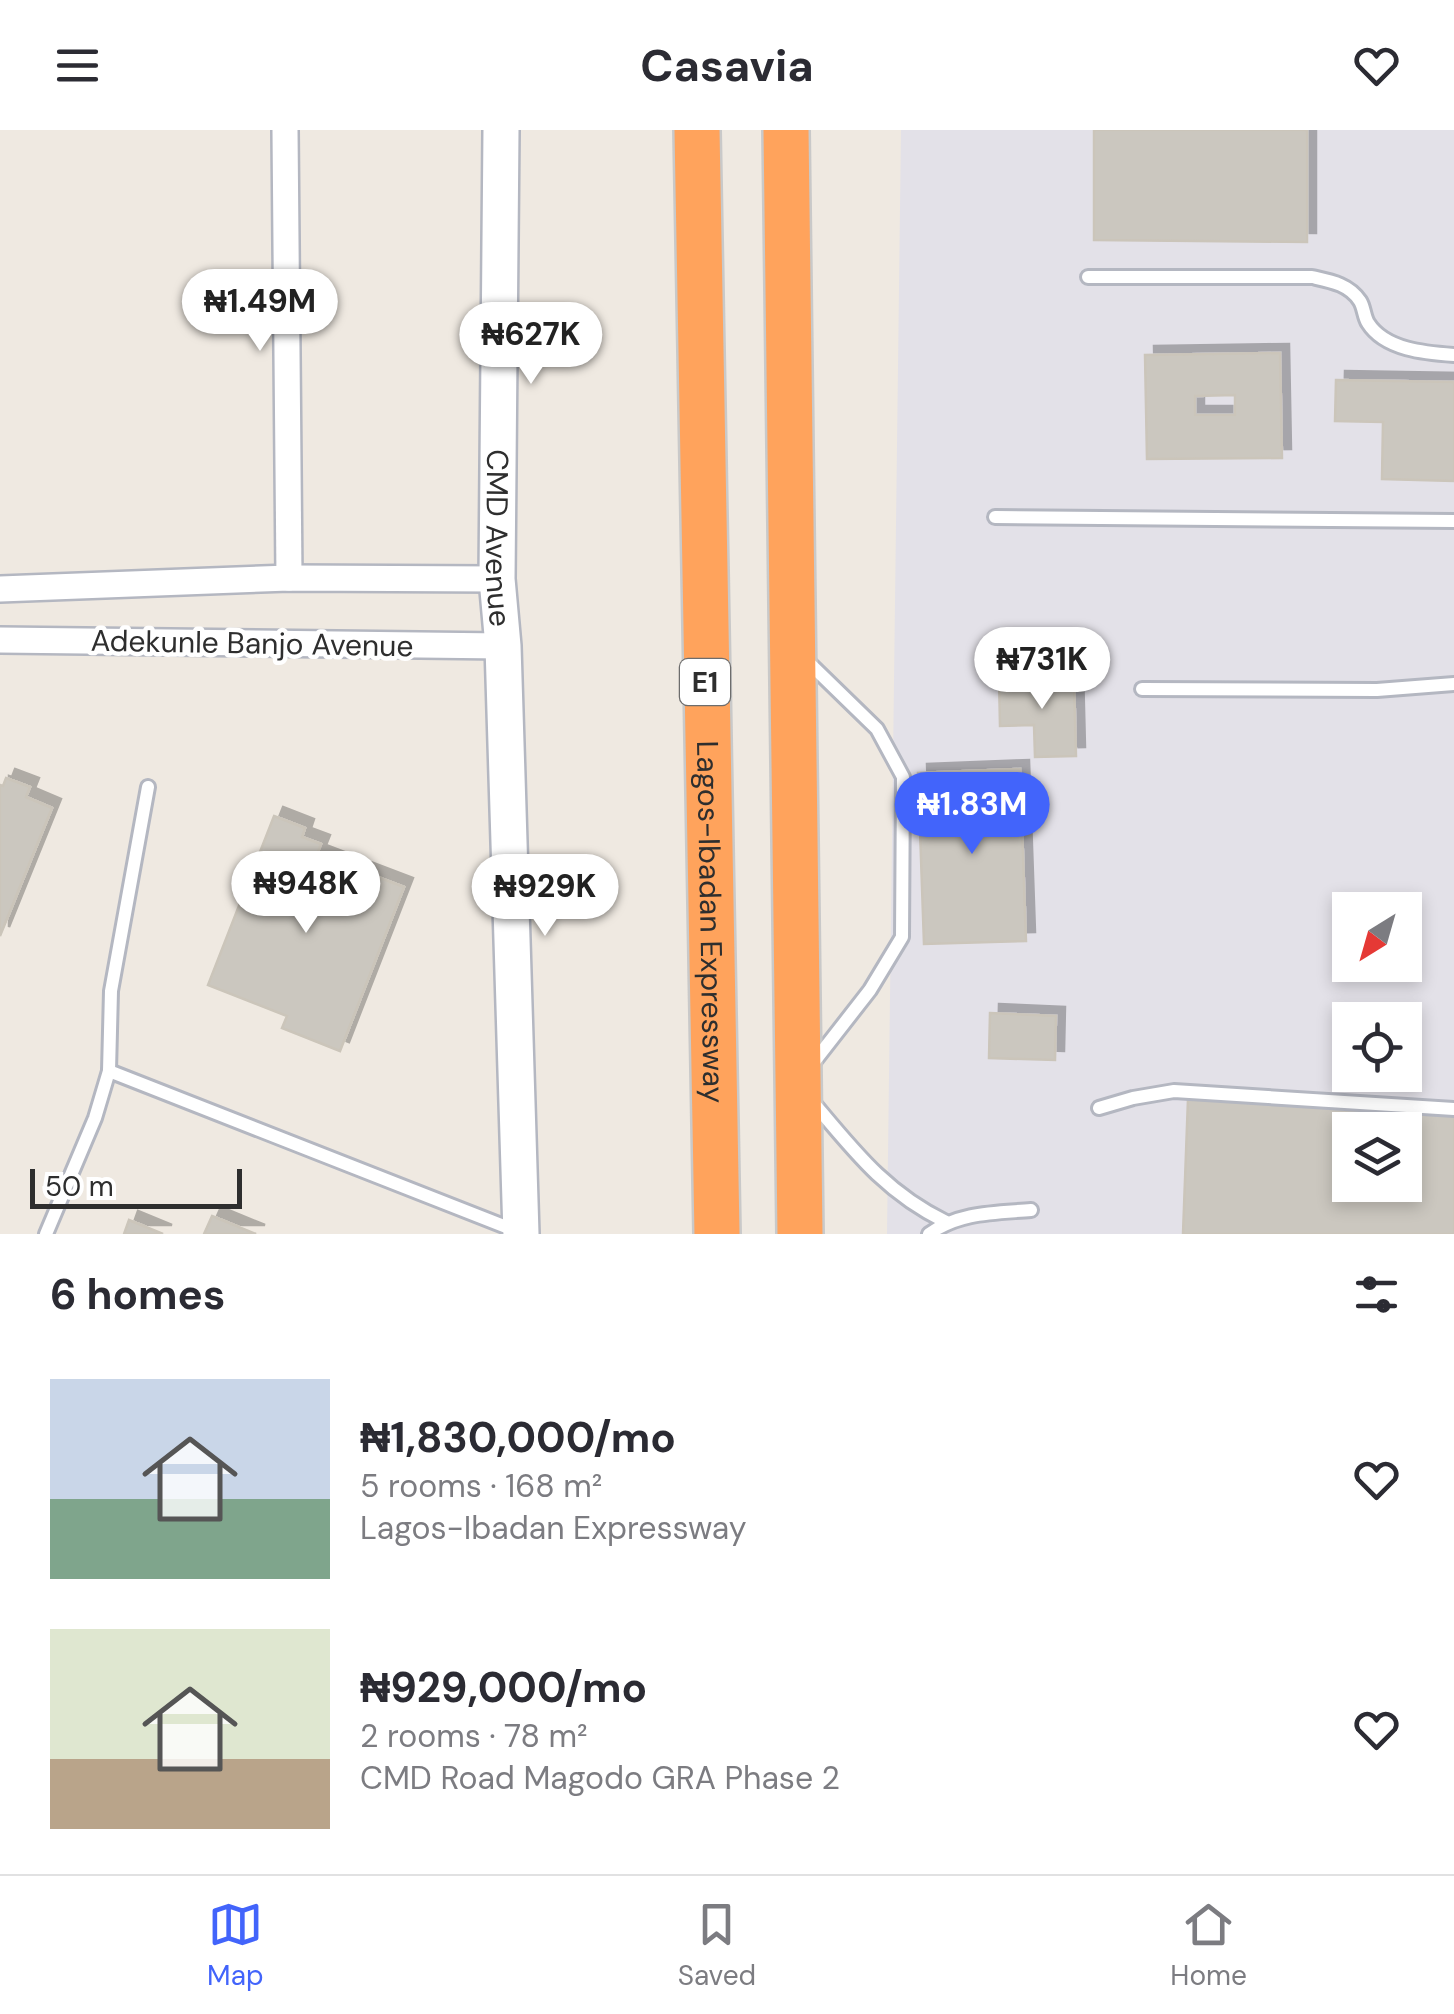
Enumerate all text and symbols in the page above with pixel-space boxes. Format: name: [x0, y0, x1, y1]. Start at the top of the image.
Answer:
text: Casavia: [640, 36, 814, 95]
icon: menu: [50, 38, 105, 93]
icon: heart: [1349, 38, 1404, 93]
pin: ₦1.49M: [179, 269, 341, 354]
text: ₦1.49M: [204, 280, 316, 322]
pin: ₦627K: [461, 302, 601, 387]
text: ₦627K: [481, 313, 581, 355]
street label: CMD Avenue: [477, 449, 521, 628]
street label: Adekunle Banjo Avenue: [90, 621, 414, 665]
pin: ₦731K: [972, 627, 1112, 712]
text: ₦731K: [996, 638, 1088, 680]
road number: E1: [680, 659, 730, 705]
street label: Lagos-Ibadan Expressway: [689, 740, 734, 1104]
pin: ₦1.83M: [891, 772, 1053, 857]
text: ₦1.83M: [917, 783, 1027, 825]
pin: ₦948K: [236, 851, 376, 936]
pin: ₦929K: [475, 854, 615, 939]
text: ₦948K: [253, 862, 359, 904]
text: ₦929K: [494, 865, 596, 907]
north arrow: [1332, 892, 1422, 982]
map controls: [1332, 892, 1422, 1202]
button: locate: [1332, 1002, 1422, 1092]
button: layers: [1332, 1112, 1422, 1202]
scale bar: [30, 1164, 242, 1208]
text: 50 m: [45, 1168, 114, 1205]
text: 6 homes: [50, 1267, 225, 1322]
icon: filters: [1349, 1267, 1404, 1322]
text: ₦1,830,000/mo: [360, 1410, 676, 1465]
icon: home: [130, 1419, 250, 1539]
icon: heart: [1349, 1452, 1404, 1507]
text: 5 rooms · 168 m²: [360, 1465, 602, 1507]
text: Lagos-Ibadan Expressway: [360, 1507, 747, 1549]
text: ₦929,000/mo: [360, 1660, 647, 1715]
icon: home: [130, 1669, 250, 1789]
icon: heart: [1349, 1702, 1404, 1757]
text: 2 rooms · 78 m²: [360, 1715, 588, 1757]
text: CMD Road Magodo GRA Phase 2: [360, 1757, 840, 1799]
tab: Map: [207, 1897, 263, 1994]
tab: Saved: [678, 1897, 756, 1994]
tab: Home: [1170, 1897, 1247, 1994]

